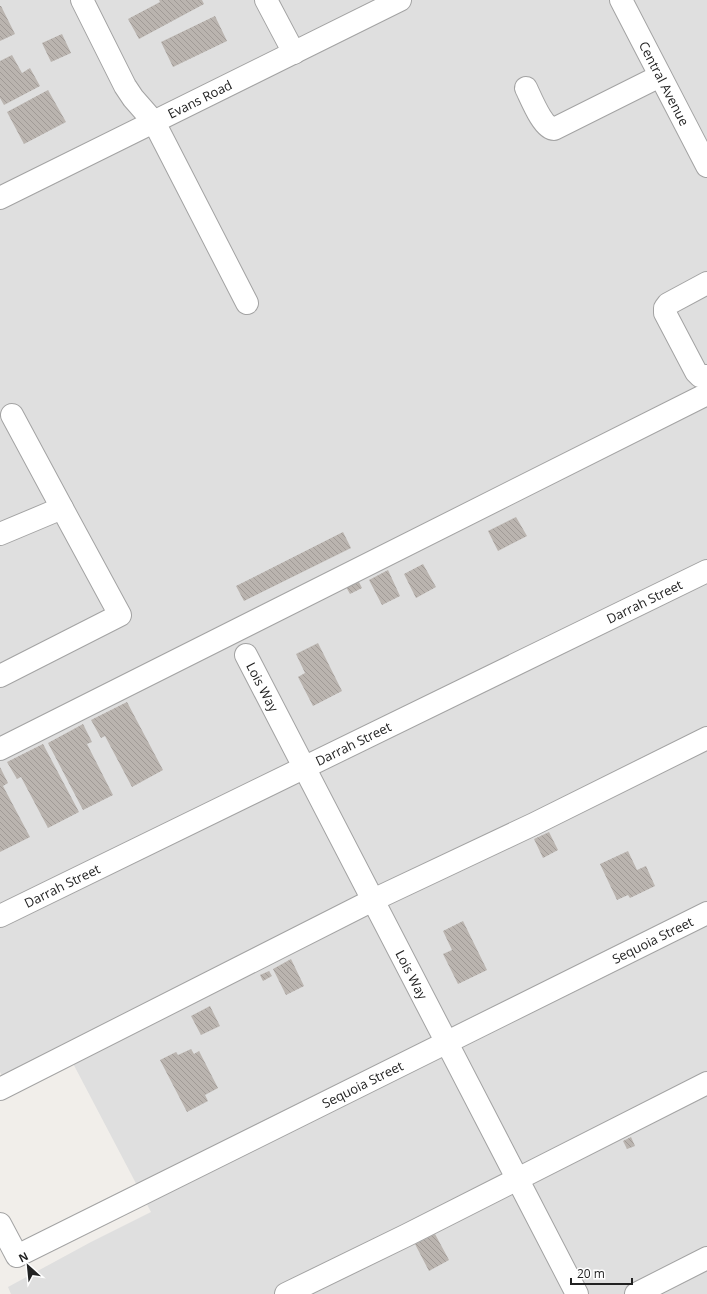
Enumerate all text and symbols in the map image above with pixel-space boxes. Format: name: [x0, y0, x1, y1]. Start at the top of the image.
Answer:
street label: Central Avenue: [635, 38, 694, 129]
street label: Evans Road: [165, 76, 235, 123]
street label: Darrah Street: [603, 575, 686, 628]
street label: Lois Way: [242, 659, 283, 715]
street label: Darrah Street: [312, 717, 394, 770]
street label: Darrah Street: [21, 859, 103, 912]
street label: Sequoia Street: [609, 912, 697, 968]
street label: Lois Way: [391, 947, 432, 1003]
street label: Sequoia Street: [319, 1056, 406, 1112]
north arrow: [8, 1246, 48, 1286]
text: N: [16, 1248, 31, 1265]
scale bar: [571, 1260, 632, 1286]
text: 20 m: [577, 1265, 605, 1282]

